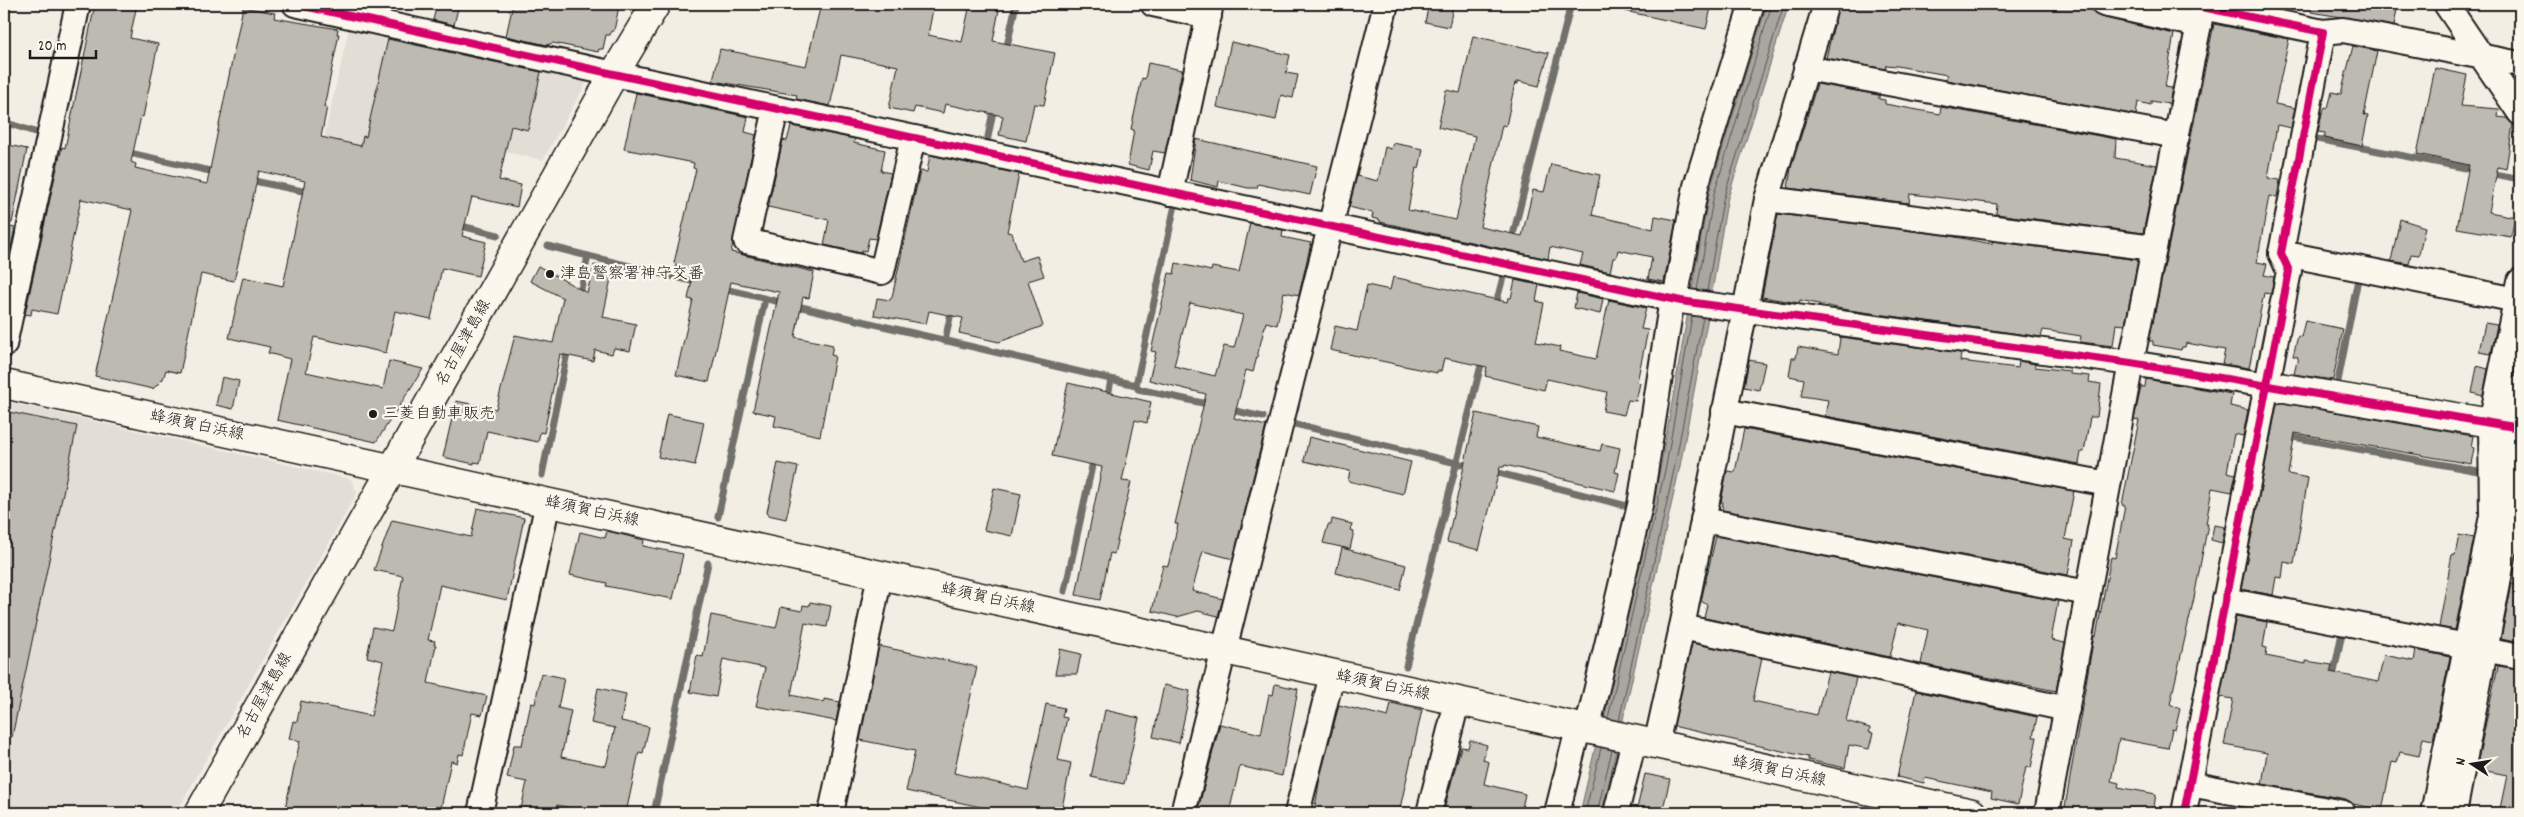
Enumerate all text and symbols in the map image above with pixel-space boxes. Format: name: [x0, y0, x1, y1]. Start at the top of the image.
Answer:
scale bar: [30, 28, 96, 60]
text: 20 m: [38, 36, 66, 58]
place label: 津島警察署神守交番: [560, 263, 704, 286]
marker: 津島警察署神守交番: [544, 268, 556, 280]
street label: 名古屋津島線: [431, 295, 497, 391]
place label: 三菱自動車販売: [383, 403, 495, 426]
street label: 蜂須賀白浜線: [148, 405, 246, 447]
marker: 三菱自動車販売: [367, 408, 379, 420]
street label: 蜂須賀白浜線: [543, 491, 641, 533]
street label: 蜂須賀白浜線: [939, 578, 1037, 620]
street label: 名古屋津島線: [232, 648, 298, 744]
street label: 蜂須賀白浜線: [1334, 665, 1432, 707]
north arrow: [2446, 740, 2496, 790]
street label: 蜂須賀白浜線: [1730, 751, 1828, 793]
text: N: [2451, 756, 2472, 767]

